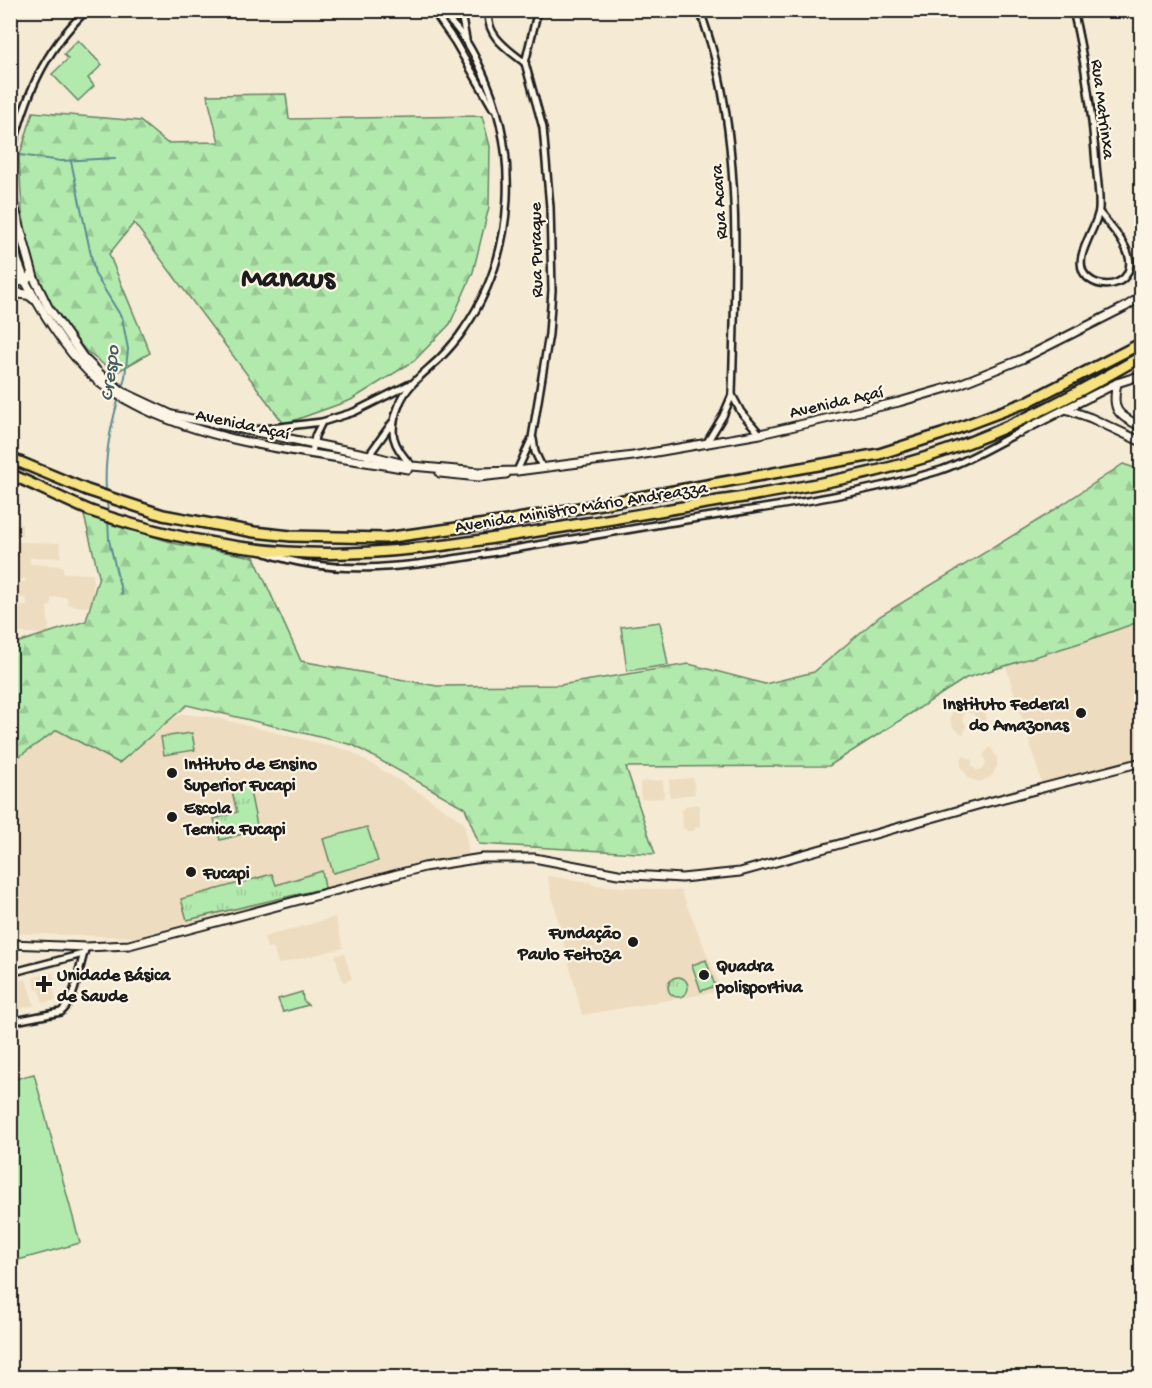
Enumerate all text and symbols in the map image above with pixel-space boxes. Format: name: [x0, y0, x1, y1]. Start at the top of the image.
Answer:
street label: Rua Matrinxa: [1085, 58, 1118, 161]
street label: Rua Acara: [707, 163, 734, 240]
street label: Rua Puraque: [526, 201, 549, 298]
district label: Manaus: [241, 263, 337, 298]
water label: Crespo: [97, 343, 126, 403]
street label: Avenida Açaí: [788, 382, 887, 424]
street label: Avenida Açaí: [193, 405, 293, 446]
street label: Avenida Ministro Mário Andreazza: [454, 478, 710, 539]
place label: Instituto Federal do Amazonas: [943, 695, 1070, 737]
marker: Instituto Federal do Amazonas: [1074, 706, 1088, 720]
place label: Intituto de Ensino Superior Fucapi: [184, 755, 318, 797]
marker: Intituto de Ensino Superior Fucapi: [165, 766, 179, 780]
place label: Escola Tecnica Fucapi: [182, 799, 286, 841]
marker: Escola Tecnica Fucapi: [165, 810, 179, 824]
place label: Fucapi: [202, 864, 250, 885]
marker: Fucapi: [184, 865, 198, 879]
place label: Fundação Paulo Feitoza: [517, 924, 622, 966]
marker: Fundação Paulo Feitoza: [626, 935, 640, 949]
place label: Quadra polisportiva: [715, 957, 803, 999]
place label: Unidade Básica de Saude: [57, 966, 171, 1008]
marker: Quadra polisportiva: [697, 968, 711, 982]
marker: Unidade Básica de Saude: [35, 975, 53, 993]

